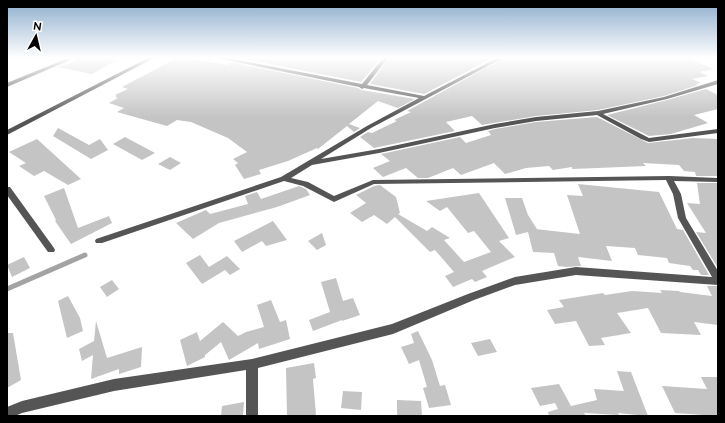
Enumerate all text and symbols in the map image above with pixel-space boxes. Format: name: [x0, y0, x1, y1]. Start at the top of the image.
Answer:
north arrow: [16, 16, 56, 56]
text: N: [32, 20, 42, 34]

